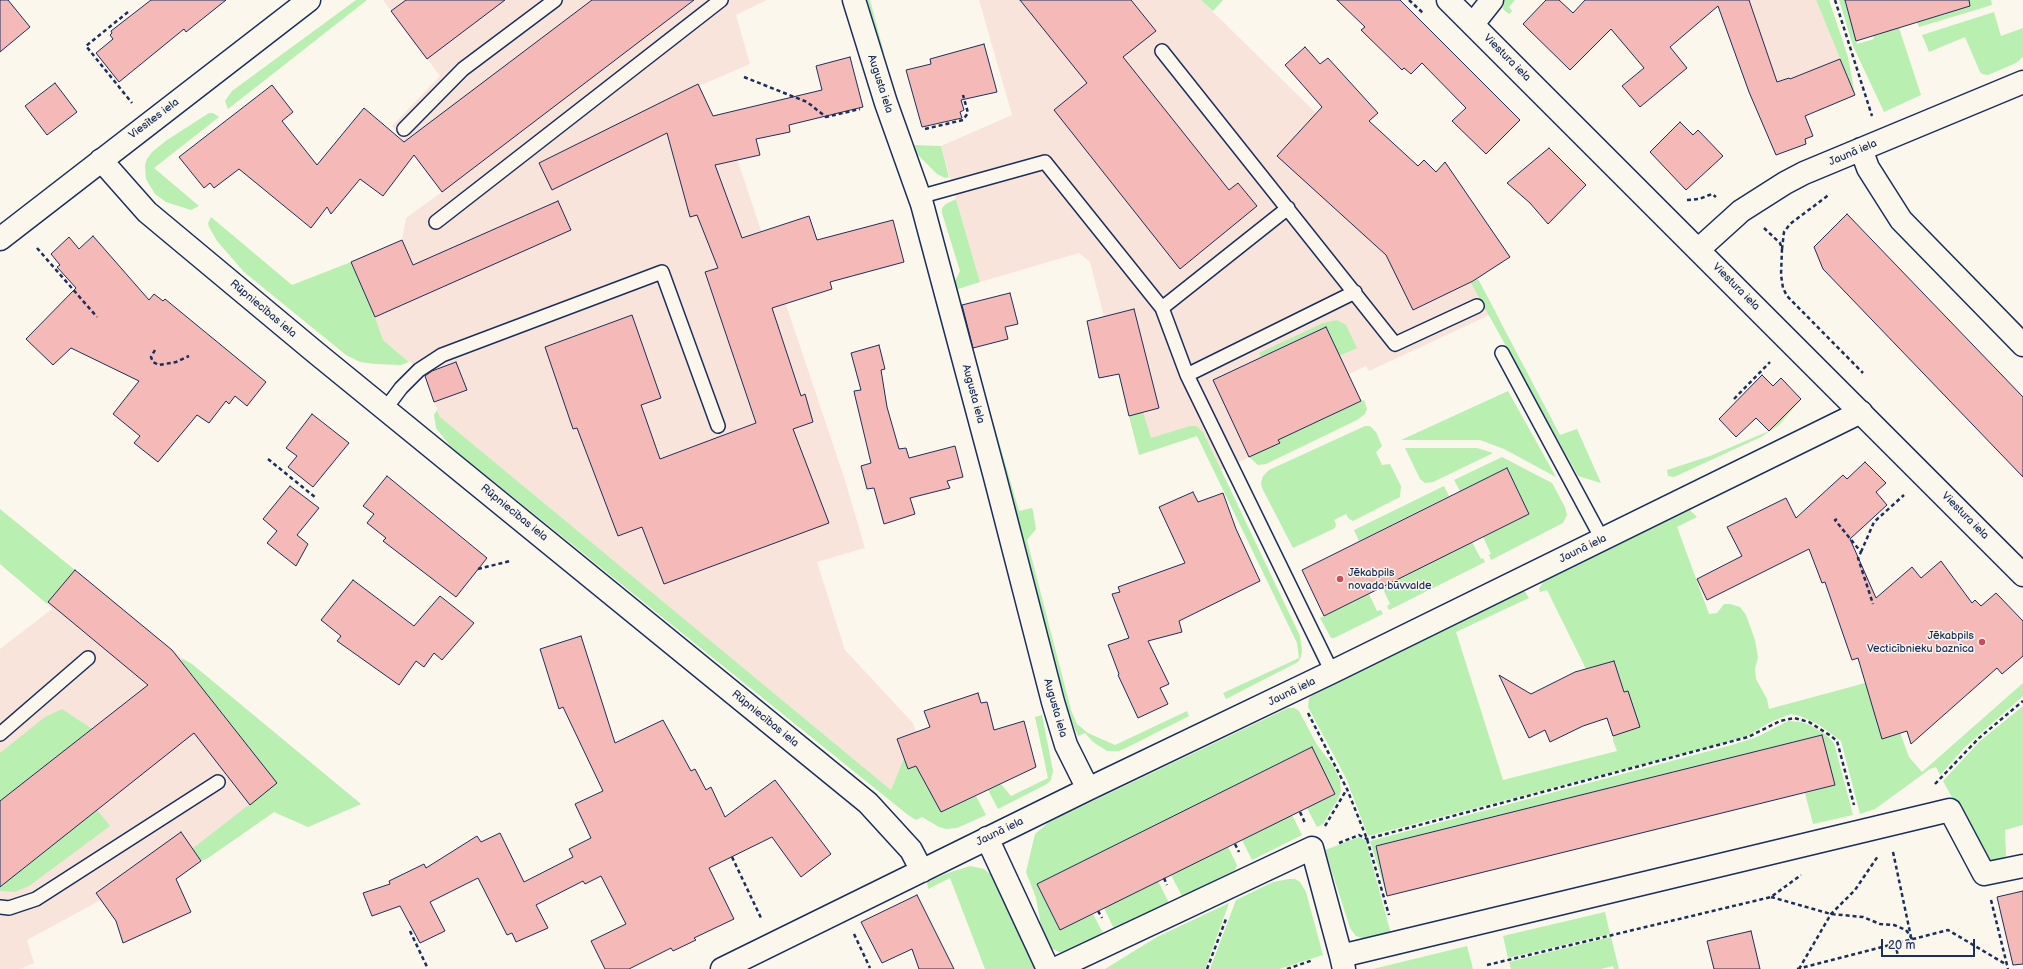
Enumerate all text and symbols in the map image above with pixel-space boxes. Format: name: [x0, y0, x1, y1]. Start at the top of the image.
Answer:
street label: Viestura iela: [1481, 32, 1533, 84]
street label: Augusta iela: [864, 53, 896, 115]
street label: Viesītes iela: [126, 96, 182, 142]
street label: Jaunā iela: [1827, 137, 1879, 169]
street label: Viestura iela: [1710, 261, 1762, 313]
street label: Rūpniecības iela: [227, 277, 299, 341]
street label: Augusta iela: [959, 363, 987, 425]
street label: Rūpniecības iela: [478, 482, 550, 544]
street label: Viestura iela: [1939, 490, 1991, 542]
street label: Jaunā iela: [1557, 532, 1609, 566]
place label: Jēkabpils novada būvvalde: [1348, 566, 1432, 592]
marker: Jēkabpils novada būvvalde: [1335, 574, 1345, 584]
place label: Jēkabpils Vecticībnieku baznīca: [1867, 629, 1974, 655]
marker: Jēkabpils Vecticībnieku baznīca: [1977, 637, 1987, 647]
street label: Jaunā iela: [1266, 675, 1318, 709]
street label: Augusta iela: [1040, 677, 1070, 739]
street label: Rūpniecības iela: [729, 688, 801, 750]
street label: Jaunā iela: [974, 815, 1026, 849]
scale bar: [1883, 931, 1977, 957]
text: 20 m: [1888, 938, 1915, 953]

